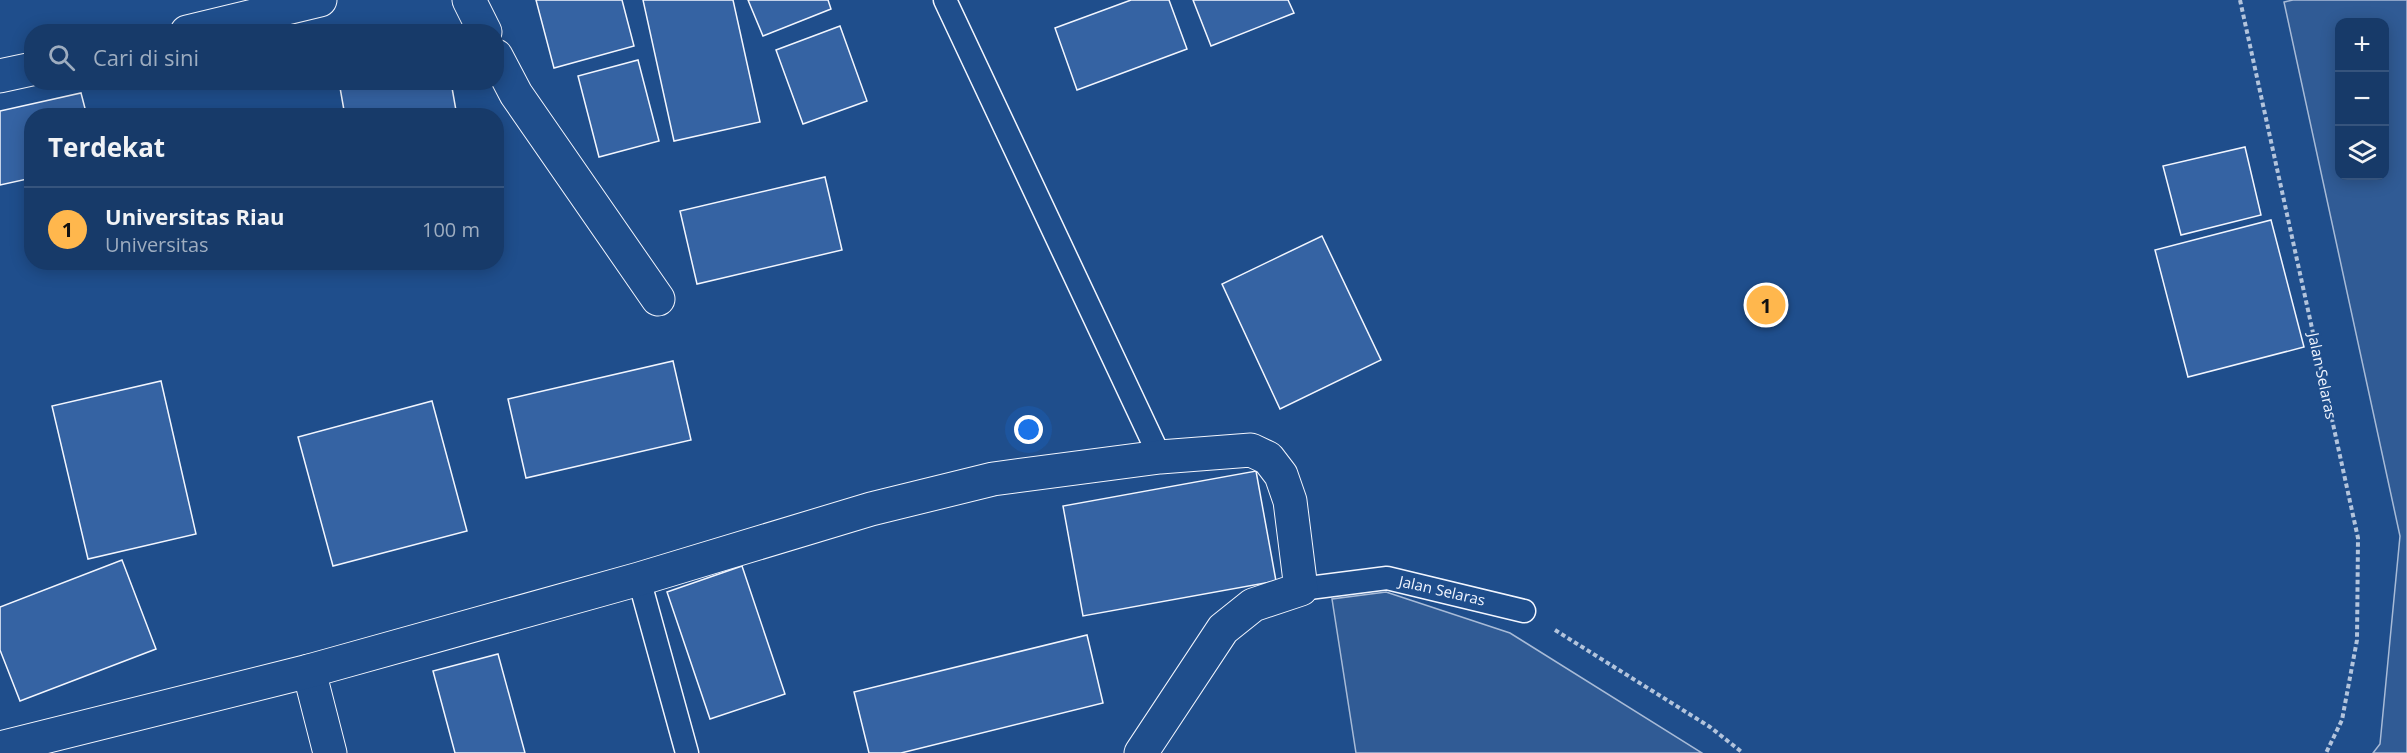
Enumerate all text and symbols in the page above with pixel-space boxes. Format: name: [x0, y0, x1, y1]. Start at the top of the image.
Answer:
map controls: [2335, 18, 2389, 180]
button: +: [2335, 18, 2389, 72]
search box: [24, 24, 504, 90]
icon: search: [45, 41, 78, 74]
text: Cari di sini: [93, 42, 199, 72]
button: −: [2335, 72, 2389, 126]
button: layers: [2335, 126, 2389, 180]
text: Terdekat: [48, 129, 165, 165]
text: Universitas Riau: [105, 201, 284, 231]
text: 1: [62, 216, 73, 243]
text: 100 m: [422, 216, 480, 243]
text: Universitas: [105, 231, 209, 258]
pin: 1: [1746, 282, 1786, 328]
street label: Jalan Selaras: [2304, 329, 2342, 421]
your location: [1014, 415, 1043, 444]
street label: Jalan Selaras: [1395, 570, 1487, 610]

